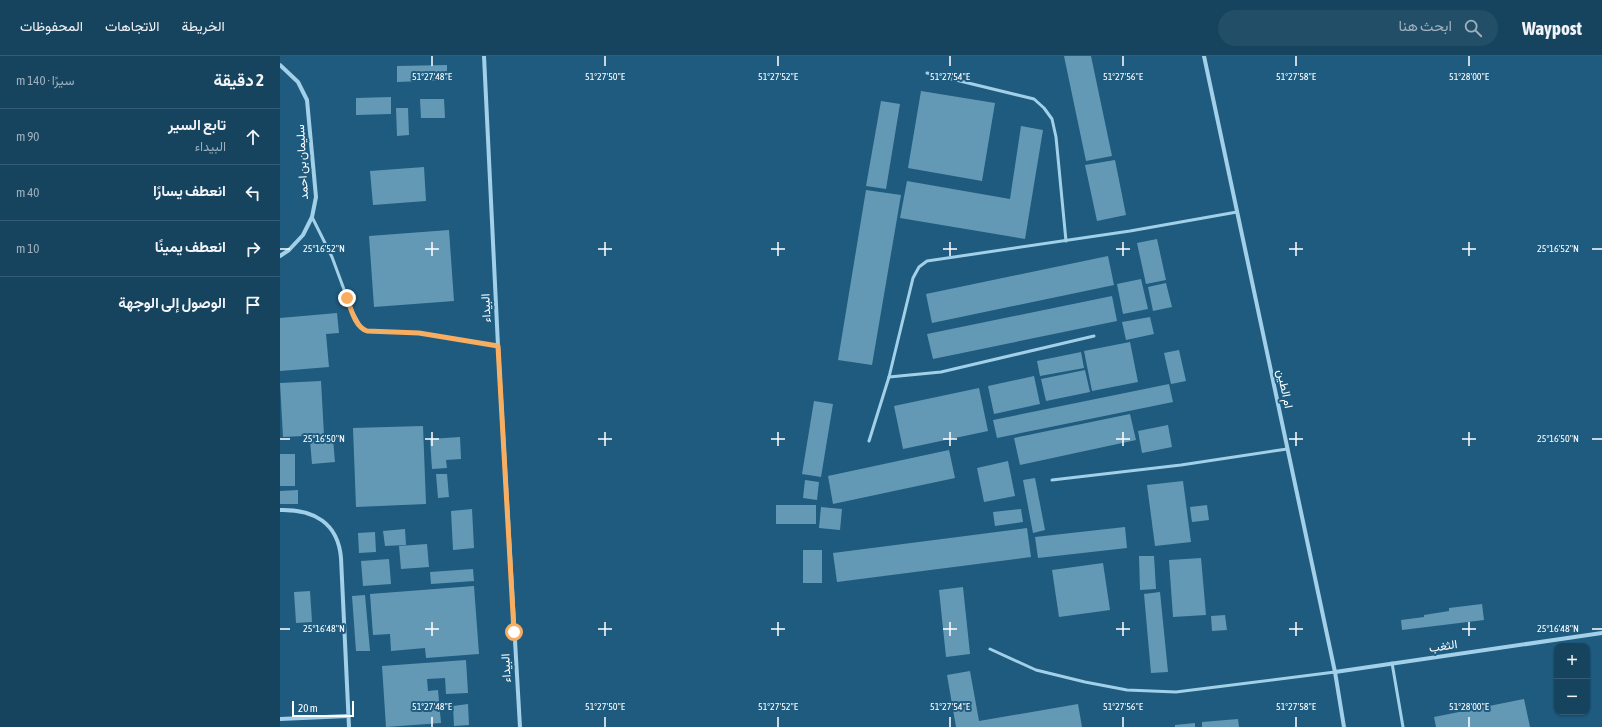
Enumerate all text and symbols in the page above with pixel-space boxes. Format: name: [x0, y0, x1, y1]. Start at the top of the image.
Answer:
search box: [1218, 10, 1498, 46]
text: ابحث هنا: [1398, 17, 1452, 34]
icon: search: [1462, 17, 1484, 39]
text: Waypost: [1522, 17, 1582, 39]
text: المحفوظات: [20, 18, 83, 34]
text: الاتجاهات: [105, 18, 159, 34]
text: الخريطة: [181, 18, 225, 34]
text: 2 دقيقة: [214, 70, 264, 90]
text: 51°27'48"E: [412, 71, 453, 82]
text: 51°27'50"E: [585, 71, 626, 82]
text: 51°27'52"E: [758, 71, 799, 82]
text: 51°27'54"E: [930, 71, 971, 82]
text: 51°27'56"E: [1103, 71, 1144, 82]
text: 51°27'58"E: [1276, 71, 1317, 82]
text: 51°28'00"E: [1449, 71, 1490, 82]
text: سيرًا · 140 m: [16, 73, 74, 88]
text: تابع السير: [168, 116, 226, 133]
street label: سليمان بن احمد: [293, 124, 312, 200]
icon: ahead: [242, 126, 264, 148]
text: 90 m: [16, 129, 39, 144]
text: البيداء: [195, 139, 226, 154]
text: انعطف يسارًا: [153, 182, 226, 199]
icon: left: [242, 182, 264, 204]
text: 40 m: [16, 185, 39, 200]
text: انعطف يمينًا: [155, 238, 226, 255]
icon: right: [242, 238, 264, 260]
text: 10 m: [16, 241, 39, 256]
text: 25°16'52"N: [303, 243, 345, 254]
text: 25°16'52"N: [1537, 243, 1579, 254]
route end: [338, 289, 356, 307]
street label: البيداء: [478, 293, 494, 323]
text: الوصول إلى الوجهة: [118, 294, 226, 311]
icon: arrive: [242, 294, 264, 316]
street label: ام الطين: [1273, 368, 1296, 410]
text: 25°16'50"N: [303, 433, 345, 444]
text: 25°16'50"N: [1537, 433, 1579, 444]
text: 25°16'48"N: [303, 623, 345, 634]
route start: [505, 623, 523, 641]
text: 25°16'48"N: [1537, 623, 1579, 634]
street label: الثغب: [1428, 637, 1458, 655]
map controls: [1554, 643, 1590, 715]
button: +: [1554, 643, 1590, 679]
street label: البيداء: [498, 653, 514, 683]
button: −: [1554, 679, 1590, 715]
scale bar: [292, 699, 354, 718]
text: 51°27'48"E: [412, 701, 453, 712]
text: 51°27'50"E: [585, 701, 626, 712]
text: 51°27'52"E: [758, 701, 799, 712]
text: 51°27'54"E: [930, 701, 971, 712]
text: 51°27'56"E: [1103, 701, 1144, 712]
text: 51°27'58"E: [1276, 701, 1317, 712]
text: 51°28'00"E: [1449, 701, 1490, 712]
text: 20 m: [298, 702, 318, 714]

